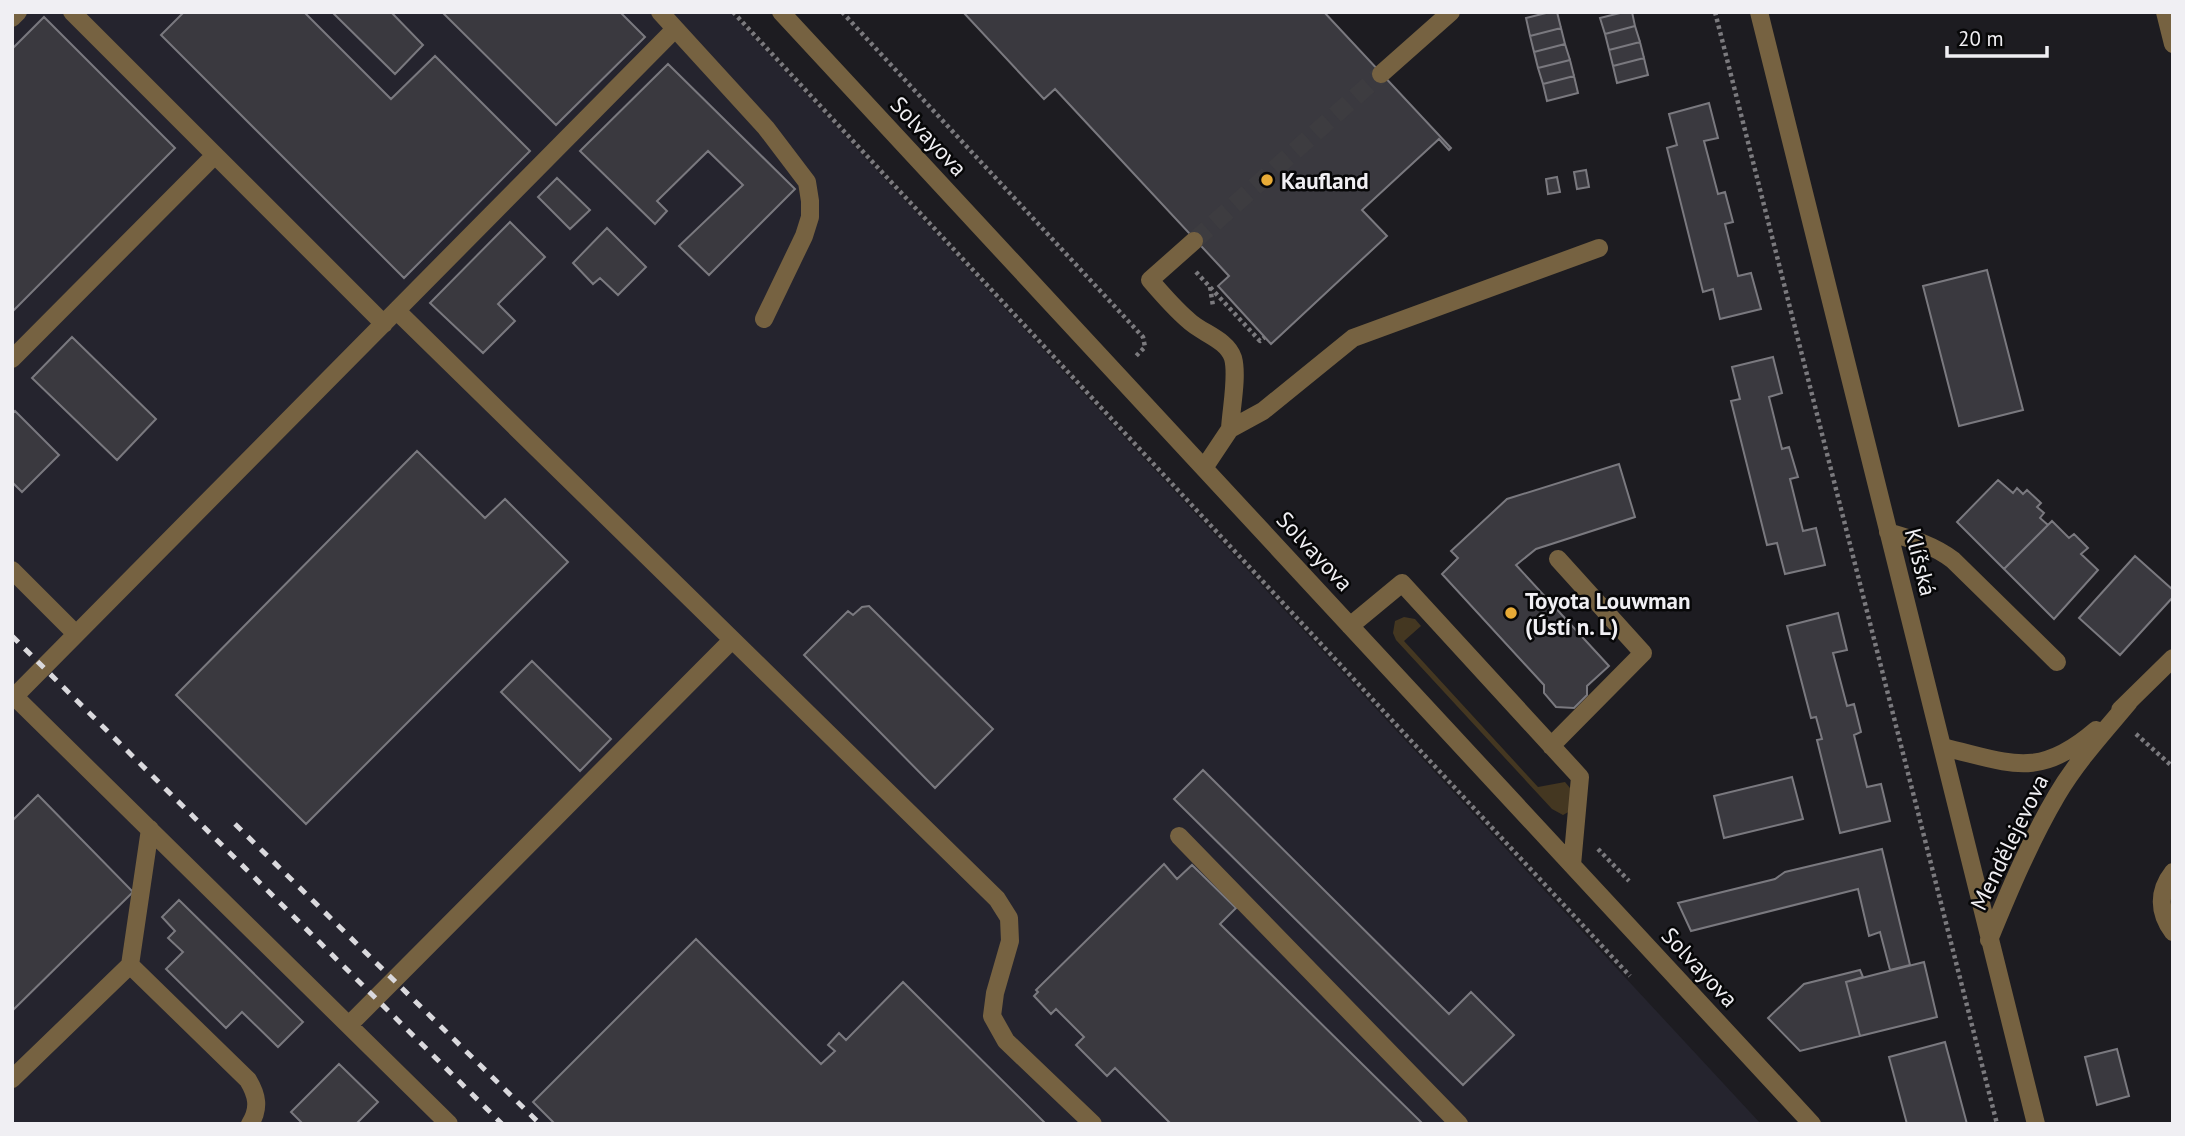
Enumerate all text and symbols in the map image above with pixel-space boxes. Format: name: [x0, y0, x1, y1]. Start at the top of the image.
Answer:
scale bar: [1947, 14, 2047, 58]
text: 20 m: [1958, 25, 2004, 52]
street label: Solvayova: [885, 90, 973, 182]
place label: Kaufland: [1281, 166, 1369, 195]
marker: Kaufland: [1259, 172, 1275, 188]
street label: Solvayova: [1271, 505, 1359, 597]
street label: Klíšská: [1899, 525, 1943, 599]
place label: Toyota Louwman (Ústí n. L): [1525, 586, 1690, 641]
marker: Toyota Louwman (Ústí n. L): [1503, 605, 1519, 621]
street label: Mendělejevova: [1964, 769, 2054, 915]
street label: Solvayova: [1656, 921, 1744, 1013]

